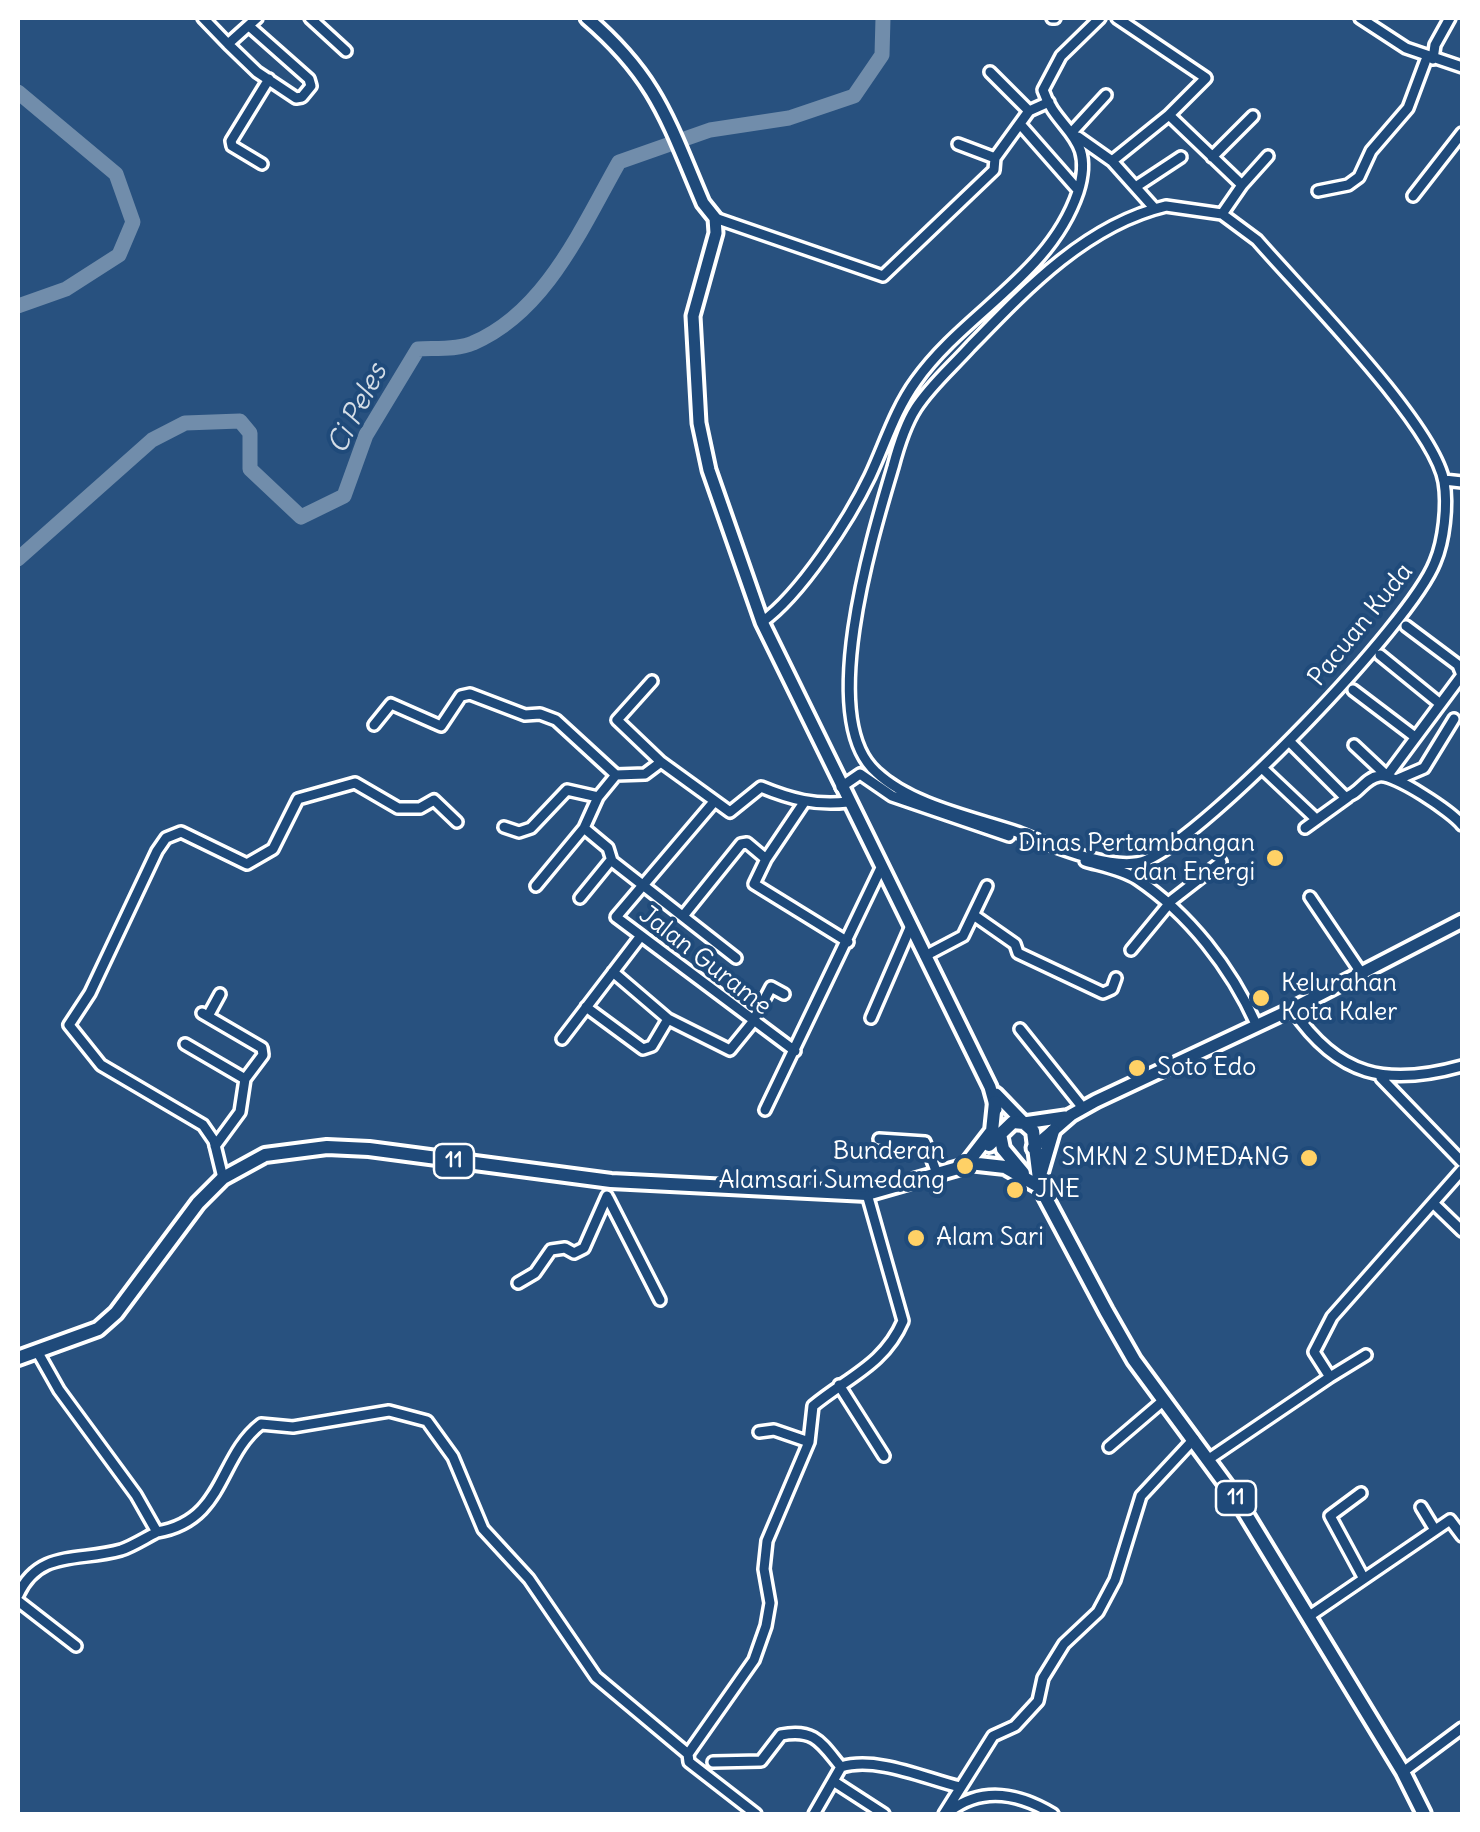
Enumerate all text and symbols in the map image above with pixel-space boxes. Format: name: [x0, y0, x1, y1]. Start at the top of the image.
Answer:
water label: Ci Peles: [321, 358, 395, 460]
street label: Pacuan Kuda: [1302, 558, 1420, 692]
place label: Dinas Pertambangan dan Energi: [1018, 829, 1255, 888]
marker: Dinas Pertambangan dan Energi: [1264, 847, 1286, 869]
street label: Jalan Gurame: [633, 900, 777, 1022]
place label: Kelurahan Kota Kaler: [1281, 969, 1398, 1028]
marker: Kelurahan Kota Kaler: [1250, 987, 1272, 1009]
place label: Soto Edo: [1157, 1053, 1256, 1083]
marker: Soto Edo: [1126, 1057, 1148, 1079]
place label: Bunderan Alamsari Sumedang: [718, 1137, 945, 1196]
place label: SMKN 2 SUMEDANG: [1061, 1143, 1289, 1173]
road number: 11: [434, 1144, 474, 1178]
marker: SMKN 2 SUMEDANG: [1298, 1147, 1320, 1169]
marker: Bunderan Alamsari Sumedang: [954, 1155, 976, 1177]
place label: JNE: [1035, 1175, 1080, 1205]
marker: JNE: [1004, 1179, 1026, 1201]
place label: Alam Sari: [936, 1223, 1044, 1253]
marker: Alam Sari: [905, 1227, 927, 1249]
road number: 11: [1216, 1481, 1256, 1515]

